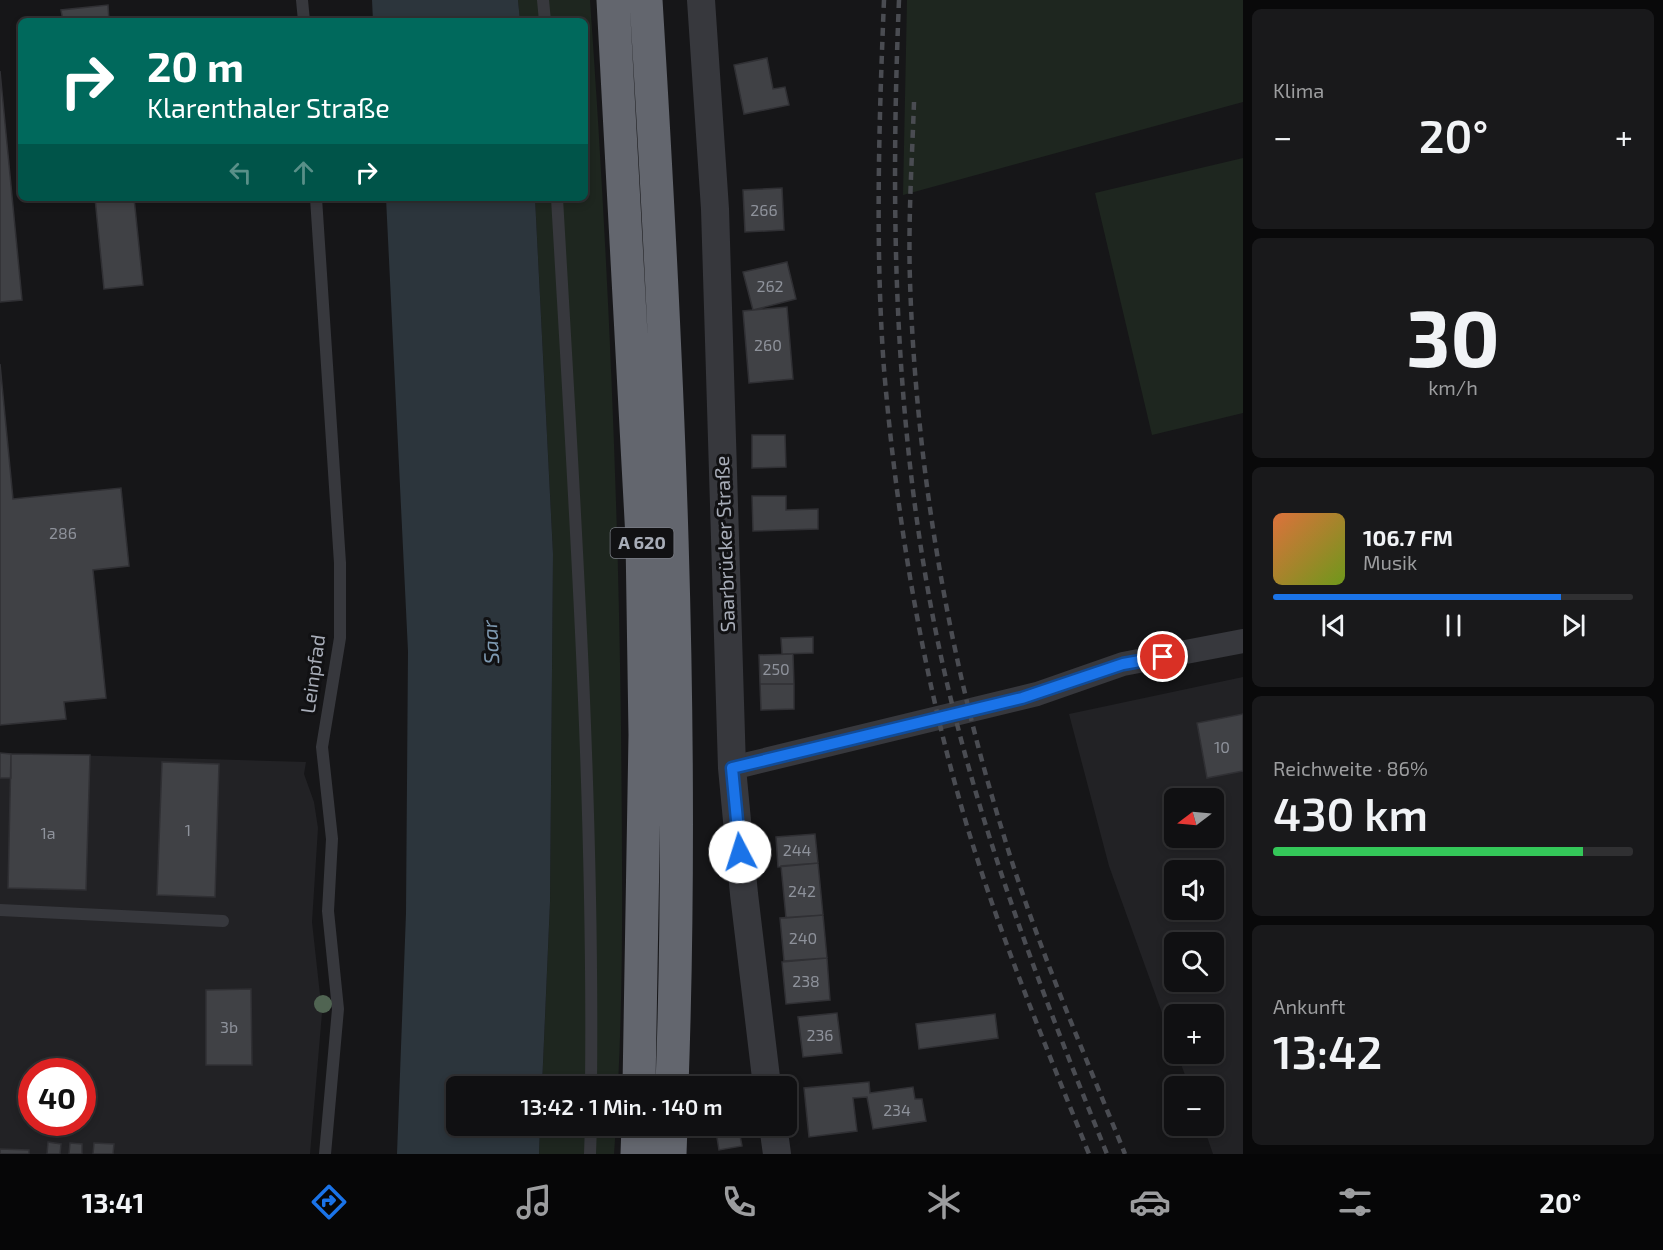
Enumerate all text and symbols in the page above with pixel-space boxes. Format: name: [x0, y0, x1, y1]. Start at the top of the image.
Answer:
text: 20 m: [147, 40, 244, 90]
icon: right: [48, 42, 126, 120]
text: Klima: [1273, 78, 1324, 102]
text: Klarenthaler Straße: [147, 91, 390, 123]
text: 20°: [1419, 108, 1488, 162]
text: −: [1273, 116, 1292, 156]
text: +: [1615, 116, 1633, 156]
icon: left: [224, 156, 257, 189]
icon: ahead: [287, 156, 320, 189]
icon: right: [350, 156, 383, 189]
house number: 266: [750, 200, 778, 219]
house number: 262: [756, 276, 784, 295]
text: 30: [1406, 289, 1500, 383]
house number: 260: [754, 335, 782, 354]
text: km/h: [1428, 375, 1478, 399]
street label: Saarbrücker Straße: [709, 455, 739, 633]
house number: 286: [49, 523, 77, 542]
text: 106.7 FM: [1363, 524, 1453, 550]
road number: A 620: [610, 528, 674, 558]
text: Musik: [1363, 550, 1417, 574]
icon: previous: [1317, 609, 1350, 642]
icon: pause: [1437, 609, 1470, 642]
icon: next: [1557, 609, 1590, 642]
water label: Saar: [476, 619, 503, 665]
pin: [1137, 631, 1188, 682]
street label: Leinpfad: [295, 633, 329, 715]
icon: arrive: [1146, 640, 1179, 673]
house number: 250: [762, 659, 790, 678]
house number: 10: [1214, 737, 1230, 756]
text: Reichweite · 86%: [1273, 756, 1428, 780]
text: 430 km: [1273, 786, 1428, 840]
north arrow: [1164, 788, 1224, 848]
map controls: [1164, 788, 1224, 1136]
house number: 1: [185, 820, 191, 839]
position arrow: [708, 820, 772, 884]
house number: 1a: [40, 823, 56, 842]
house number: 244: [783, 840, 811, 859]
button: sound: [1164, 860, 1224, 920]
house number: 242: [788, 881, 816, 900]
house number: 240: [789, 928, 817, 947]
button: search: [1164, 932, 1224, 992]
house number: 238: [792, 971, 820, 990]
text: Ankunft: [1273, 994, 1345, 1018]
button: +: [1164, 1004, 1224, 1064]
house number: 3b: [220, 1017, 238, 1036]
text: 13:42: [1273, 1024, 1382, 1078]
house number: 236: [806, 1025, 834, 1044]
speed limit sign: 40: [18, 1058, 96, 1136]
button: −: [1164, 1076, 1224, 1136]
text: 13:42 · 1 Min. · 140 m: [520, 1093, 723, 1119]
house number: 234: [883, 1100, 911, 1119]
icon: directions: [308, 1181, 350, 1223]
icon: music: [513, 1181, 555, 1223]
icon: phone: [718, 1181, 760, 1223]
icon: climate: [923, 1181, 965, 1223]
icon: car: [1129, 1181, 1171, 1223]
icon: filters: [1334, 1181, 1376, 1223]
text: 13:41: [82, 1186, 144, 1218]
text: 20°: [1539, 1186, 1581, 1218]

